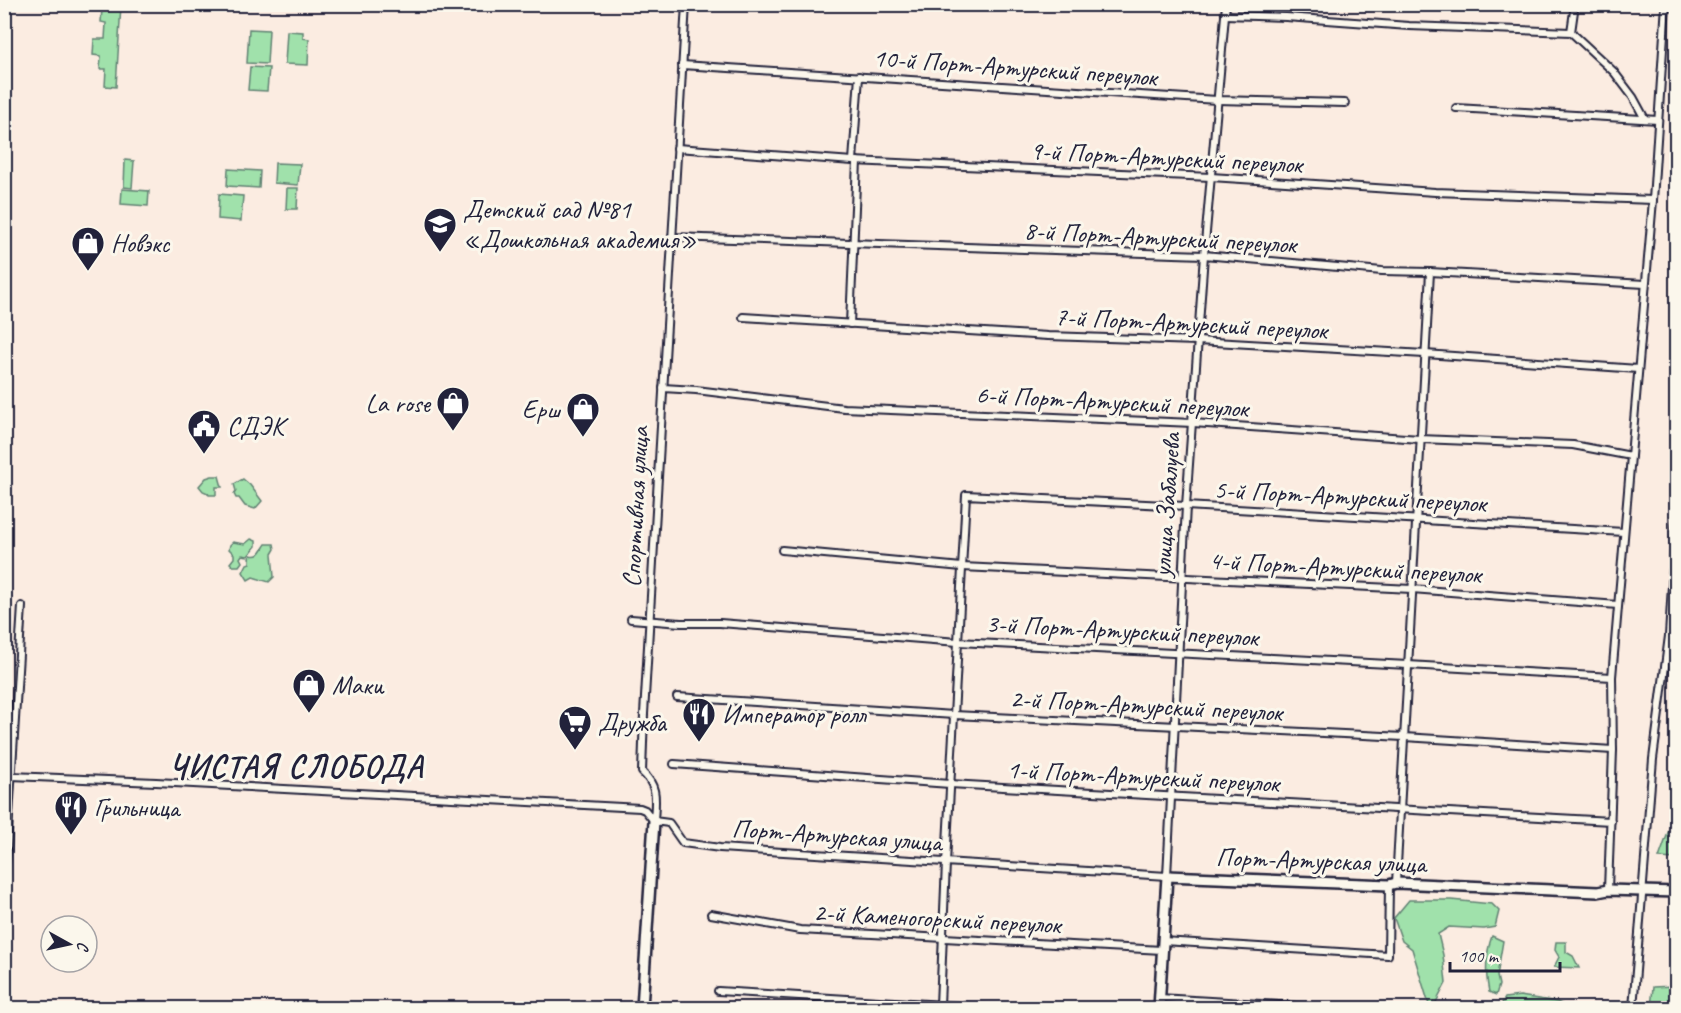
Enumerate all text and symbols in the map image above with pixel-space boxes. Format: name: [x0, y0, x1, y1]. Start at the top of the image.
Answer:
street label: 10-й Порт-Артурский переулок: [872, 41, 1160, 94]
street label: 9-й Порт-Артурский переулок: [1029, 134, 1305, 181]
place label: Детский сад №81 «Дошкольная академия»: [463, 193, 697, 256]
school or university icon: Детский сад №81 «Дошкольная академия»: [422, 206, 458, 253]
street label: 8-й Порт-Артурский переулок: [1023, 214, 1299, 261]
shop icon: Новэкс: [70, 225, 106, 272]
place label: Новэкс: [111, 227, 170, 260]
street label: 7-й Порт-Артурский переулок: [1054, 300, 1330, 347]
street label: 6-й Порт-Артурский переулок: [975, 378, 1251, 425]
shop icon: La rose: [435, 385, 471, 432]
place label: La rose: [365, 387, 432, 420]
shop icon: Ерш: [565, 391, 601, 438]
place label: Ерш: [522, 393, 561, 426]
public building icon: СДЭК: [186, 408, 222, 455]
place label: СДЭК: [227, 410, 289, 443]
street label: Спортивная улица: [615, 424, 656, 588]
street label: улица Забалуева: [1145, 430, 1188, 580]
street label: 5-й Порт-Артурский переулок: [1213, 473, 1489, 520]
street label: 4-й Порт-Артурский переулок: [1208, 544, 1484, 591]
street label: 3-й Порт-Артурский переулок: [985, 607, 1261, 654]
shop icon: Маки: [291, 667, 327, 714]
place label: Маки: [332, 669, 385, 702]
street label: 2-й Порт-Артурский переулок: [1009, 682, 1285, 729]
restaurant icon: Император ролл: [681, 696, 717, 743]
place label: Император ролл: [722, 698, 868, 731]
supermarket icon: Дружба: [557, 704, 593, 751]
place label: Дружба: [598, 706, 668, 739]
district label: ЧИСТАЯ СЛОБОДА: [168, 746, 425, 787]
street label: 1-й Порт-Артурский переулок: [1006, 753, 1282, 800]
restaurant icon: Грильница: [53, 789, 89, 836]
place label: Грильница: [94, 791, 182, 824]
street label: Порт-Артурская улица: [731, 812, 945, 859]
street label: Порт-Артурская улица: [1215, 840, 1429, 881]
street label: 2-й Каменогорский переулок: [813, 896, 1064, 942]
north arrow: [39, 914, 99, 974]
scale bar: [1450, 935, 1560, 973]
text: С: [72, 941, 93, 953]
text: 100 m: [1459, 945, 1500, 967]

